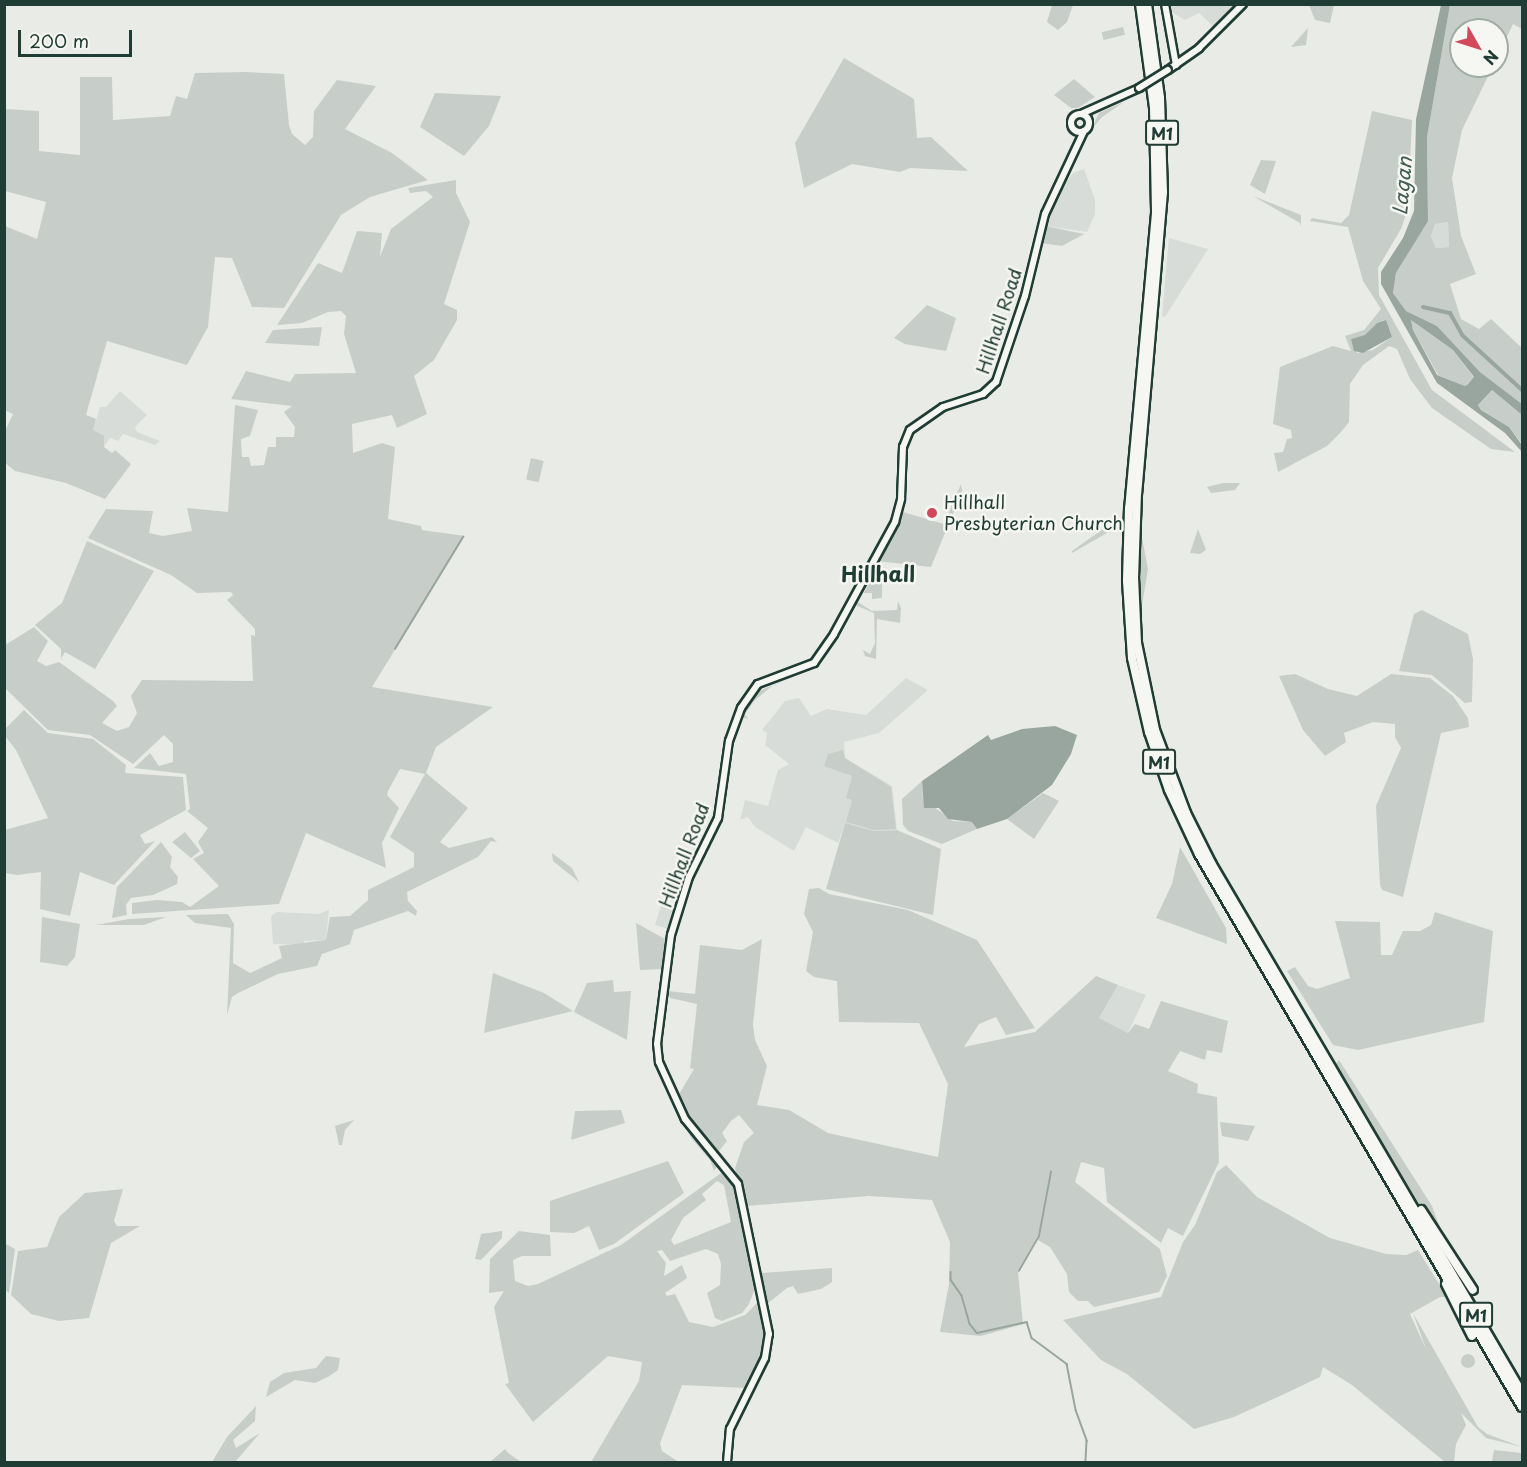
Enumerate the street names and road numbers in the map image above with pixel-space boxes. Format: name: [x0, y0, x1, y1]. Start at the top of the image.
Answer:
road number: M1: [1144, 120, 1180, 146]
street label: Hillhall Road: [972, 265, 1026, 377]
road number: M1: [1141, 749, 1177, 775]
street label: Hillhall Road: [654, 800, 714, 910]
road number: M1: [1458, 1302, 1494, 1328]

